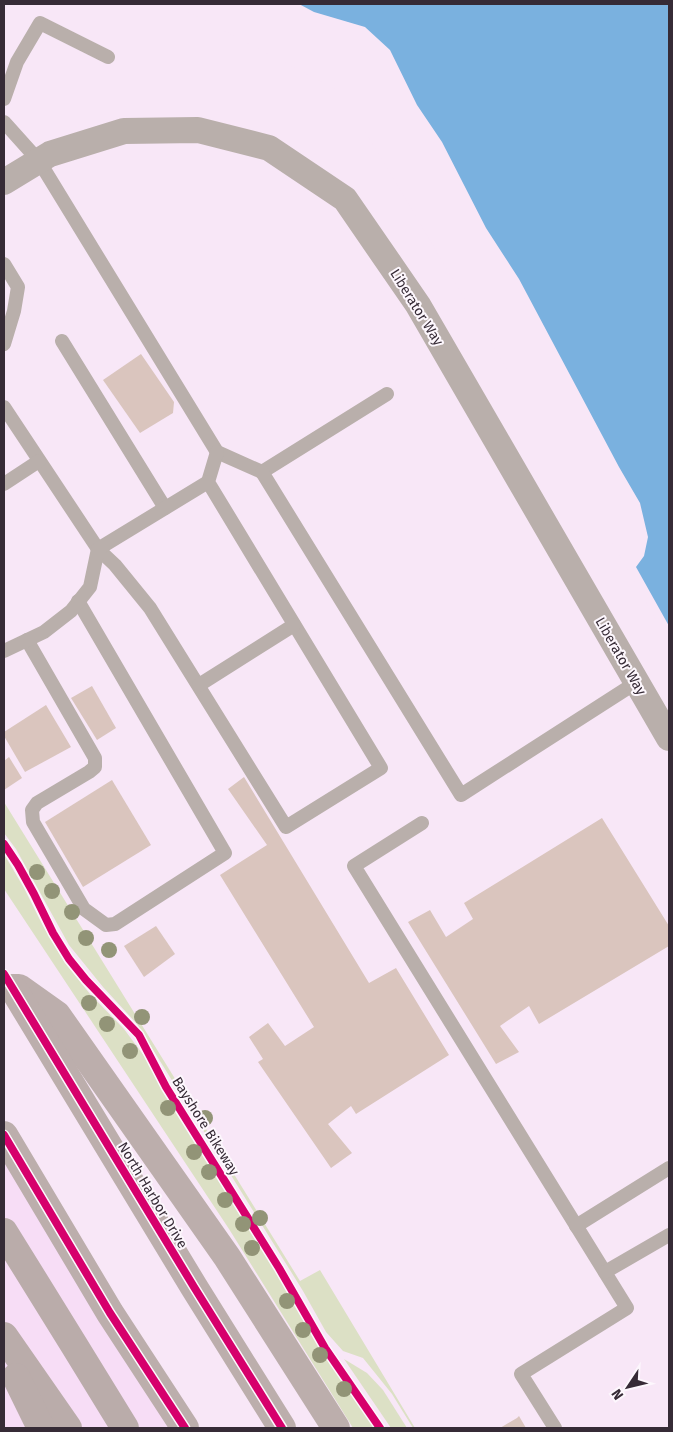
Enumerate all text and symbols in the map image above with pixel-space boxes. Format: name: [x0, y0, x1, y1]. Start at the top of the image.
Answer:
street label: Liberator Way: [386, 266, 447, 349]
street label: Liberator Way: [591, 614, 650, 698]
street label: Bayshore Bikeway: [168, 1074, 243, 1179]
street label: North Harbor Drive: [114, 1139, 191, 1252]
north arrow: [603, 1362, 653, 1412]
text: N: [608, 1385, 627, 1403]

